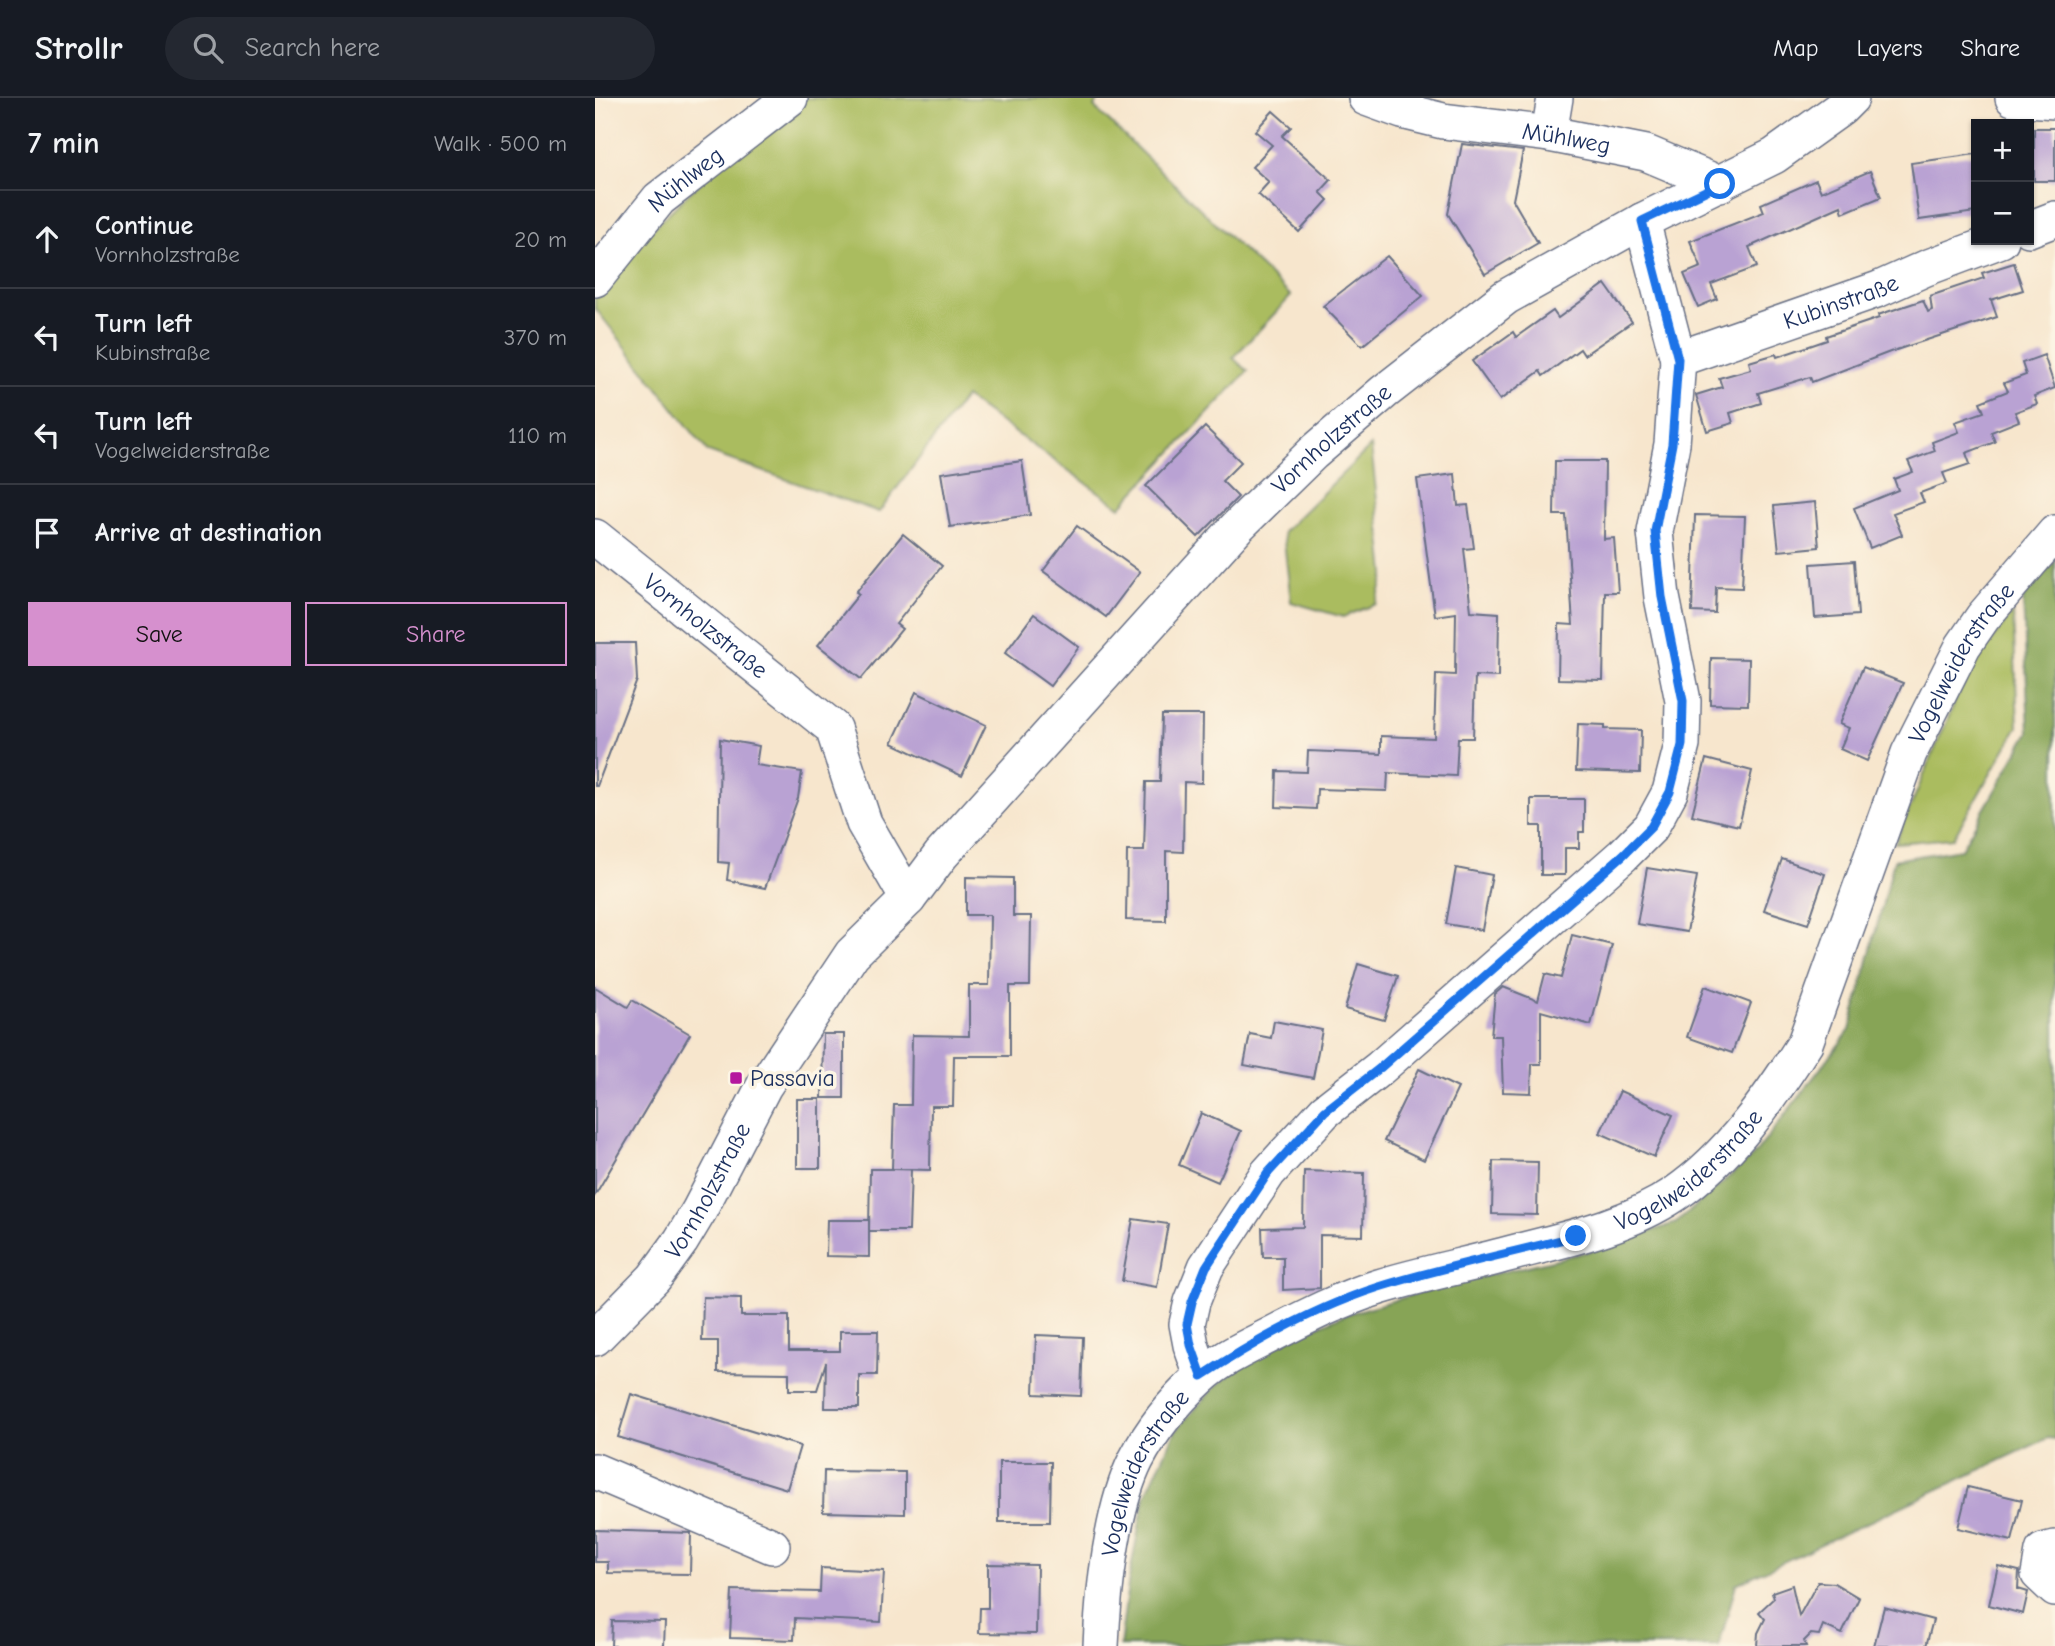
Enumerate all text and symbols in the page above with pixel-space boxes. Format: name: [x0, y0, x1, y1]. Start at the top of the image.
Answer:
search box: [165, 17, 655, 80]
text: Strollr: [35, 29, 123, 67]
icon: search: [189, 29, 227, 67]
text: Search here: [245, 33, 380, 63]
text: Map: [1773, 34, 1819, 62]
text: Layers: [1857, 34, 1922, 62]
text: Share: [1960, 34, 2020, 62]
street label: Mühlweg: [1521, 117, 1613, 160]
map controls: [1971, 119, 2034, 245]
button: +: [1971, 119, 2034, 182]
text: 7 min: [28, 126, 100, 161]
text: Walk · 500 m: [434, 130, 567, 157]
street label: Mühlweg: [641, 141, 729, 217]
route start: [1704, 168, 1735, 199]
button: −: [1971, 182, 2034, 245]
text: Continue: [95, 211, 193, 241]
icon: ahead: [28, 220, 66, 258]
text: 20 m: [514, 226, 567, 253]
text: Vornholzstraße: [95, 241, 240, 268]
street label: Kubinstraße: [1779, 268, 1903, 335]
text: Turn left: [95, 309, 192, 339]
icon: left: [28, 318, 66, 356]
text: 370 m: [504, 324, 567, 351]
text: Kubinstraße: [95, 339, 210, 366]
street label: Vornholzstraße: [1266, 378, 1397, 500]
text: Turn left: [95, 407, 192, 437]
icon: left: [28, 416, 66, 454]
text: 110 m: [508, 422, 567, 449]
text: Vogelweiderstraße: [95, 437, 270, 464]
icon: arrive: [28, 514, 66, 552]
text: Arrive at destination: [95, 518, 322, 548]
street label: Vornholzstraße: [638, 568, 773, 684]
street label: Vogelweiderstraße: [1902, 577, 2020, 748]
button: Save: [28, 602, 291, 666]
button: Share: [305, 602, 567, 666]
place label: Passavia: [750, 1064, 835, 1092]
marker: Passavia: [728, 1070, 744, 1086]
street label: Vogelweiderstraße: [1611, 1104, 1768, 1237]
street label: Vornholzstraße: [659, 1118, 756, 1264]
route end: [1560, 1220, 1591, 1251]
street label: Vogelweiderstraße: [1096, 1384, 1195, 1558]

